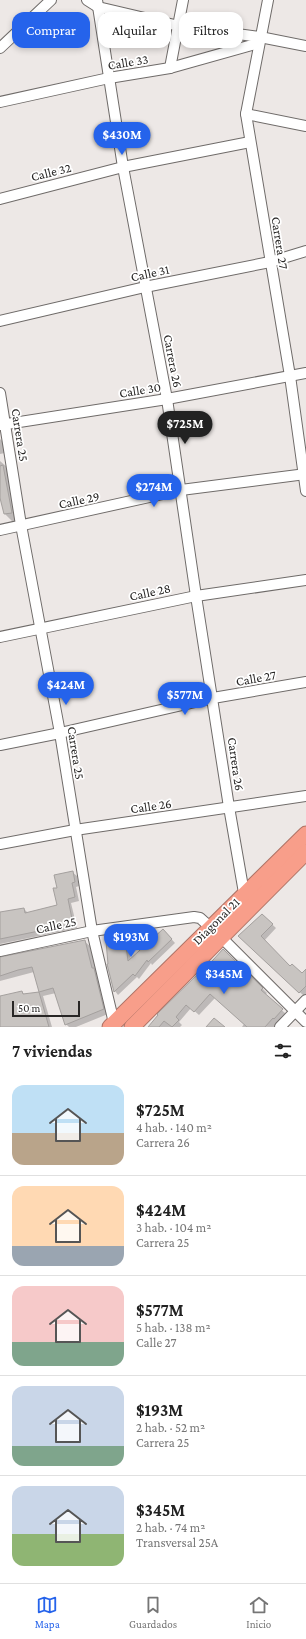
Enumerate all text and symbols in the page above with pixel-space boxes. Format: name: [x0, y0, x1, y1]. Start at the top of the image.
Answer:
chip: Comprar: [12, 12, 90, 48]
chip: Alquilar: [98, 12, 171, 48]
chip: Filtros: [179, 12, 243, 48]
street label: Calle 33: [107, 51, 149, 73]
pin: $430M: [94, 122, 150, 156]
text: $430M: [103, 127, 141, 142]
street label: Calle 32: [29, 160, 73, 184]
street label: Carrera 27: [268, 216, 292, 270]
street label: Calle 31: [129, 262, 171, 284]
street label: Carrera 26: [160, 333, 186, 389]
street label: Calle 30: [118, 379, 162, 401]
street label: Carrera 25: [8, 407, 32, 463]
pin: $725M: [157, 411, 213, 445]
text: $725M: [166, 416, 204, 431]
pin: $274M: [126, 474, 182, 508]
text: $274M: [136, 479, 172, 494]
street label: Calle 29: [57, 488, 101, 512]
street label: Calle 28: [128, 580, 172, 604]
street label: Calle 27: [235, 667, 277, 689]
pin: $424M: [38, 672, 94, 706]
text: $424M: [47, 677, 85, 692]
pin: $577M: [157, 682, 213, 716]
text: $577M: [167, 687, 203, 702]
street label: Carrera 25: [64, 725, 88, 781]
street label: Carrera 26: [225, 736, 247, 792]
street label: Calle 26: [129, 796, 173, 816]
street label: Diagonal 21: [189, 894, 243, 948]
street label: Calle 25: [34, 913, 78, 937]
pin: $193M: [103, 924, 159, 958]
text: $193M: [113, 929, 149, 944]
pin: $345M: [196, 961, 252, 995]
text: $345M: [205, 966, 243, 981]
scale bar: [12, 999, 80, 1018]
text: 50 m: [18, 1002, 40, 1014]
icon: filters: [272, 1040, 294, 1062]
text: 7 viviendas: [12, 1042, 92, 1061]
icon: home: [44, 1101, 92, 1149]
text: $725M: [136, 1101, 185, 1120]
text: 4 hab. · 140 m²: [136, 1120, 212, 1135]
text: Carrera 26: [136, 1135, 190, 1150]
text: $424M: [136, 1201, 186, 1220]
icon: home: [44, 1202, 92, 1250]
text: 3 hab. · 104 m²: [136, 1220, 211, 1235]
text: Carrera 25: [136, 1235, 189, 1250]
text: $577M: [136, 1301, 184, 1320]
icon: home: [44, 1302, 92, 1350]
text: 5 hab. · 138 m²: [136, 1320, 210, 1335]
text: Calle 27: [136, 1335, 177, 1350]
text: $193M: [136, 1401, 183, 1420]
icon: home: [44, 1402, 92, 1450]
text: 2 hab. · 52 m²: [136, 1420, 205, 1435]
text: Carrera 25: [136, 1435, 189, 1450]
text: $345M: [136, 1501, 185, 1520]
icon: home: [44, 1502, 92, 1550]
text: 2 hab. · 74 m²: [136, 1520, 205, 1535]
text: Transversal 25A: [136, 1535, 218, 1550]
tab: Mapa: [35, 1594, 60, 1630]
tab: Guardados: [129, 1594, 177, 1630]
tab: Inicio: [246, 1594, 271, 1630]

